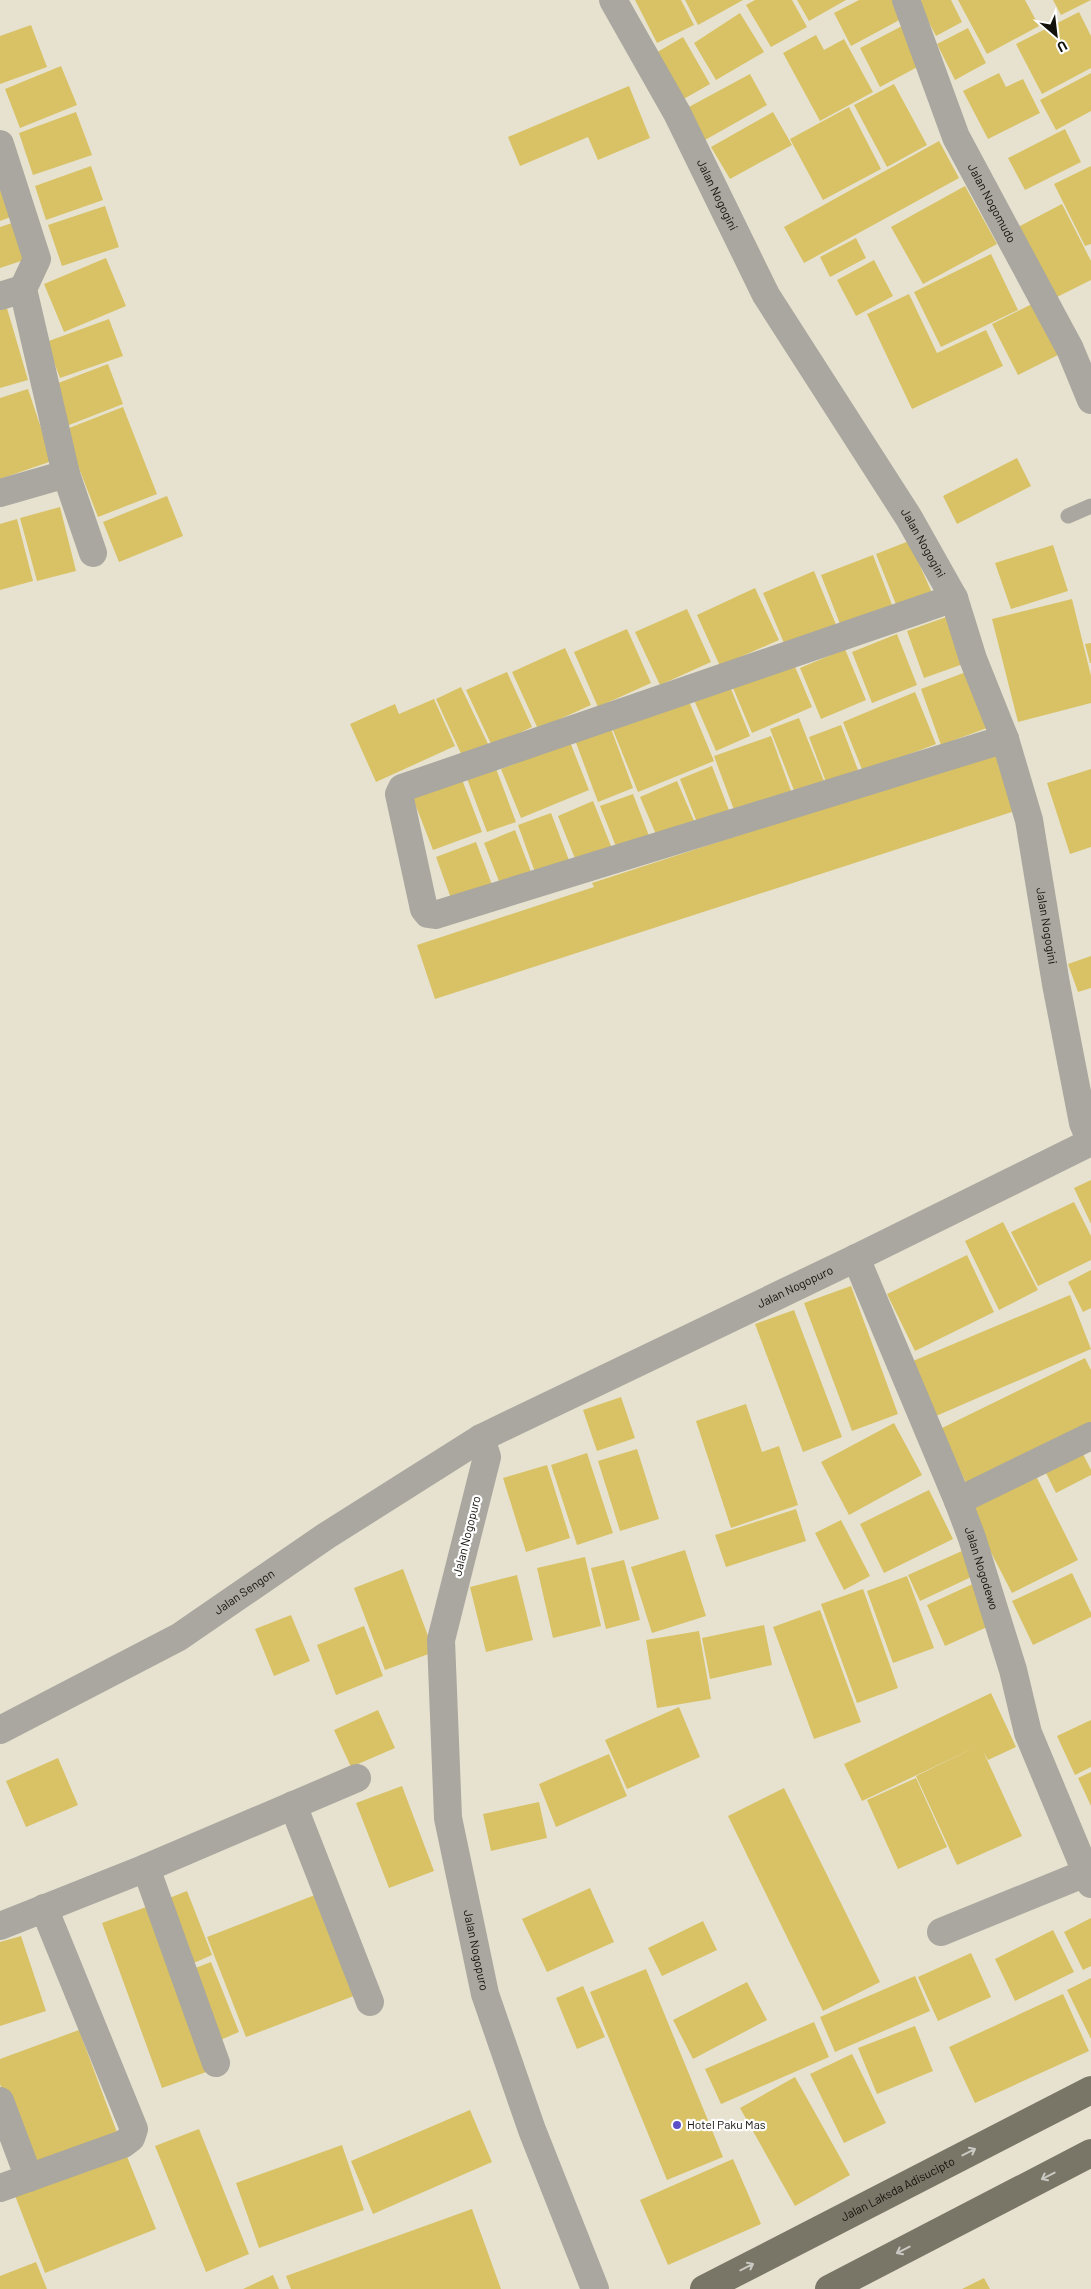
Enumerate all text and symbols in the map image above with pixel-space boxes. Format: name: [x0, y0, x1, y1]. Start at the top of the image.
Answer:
north arrow: [1031, 10, 1081, 60]
text: U: [1054, 37, 1070, 57]
street label: Jalan Nogogini: [695, 157, 741, 232]
street label: Jalan Nogomudo: [965, 161, 1019, 245]
street label: Jalan Nogogini: [898, 505, 949, 580]
street label: Jalan Nogogini: [1034, 886, 1061, 965]
street label: Jalan Nogopuro: [755, 1262, 835, 1310]
street label: Jalan Nogopuro: [449, 1494, 483, 1577]
street label: Jalan Nogodewo: [962, 1525, 1002, 1611]
street label: Jalan Sengon: [211, 1566, 277, 1617]
street label: Jalan Nogopuro: [461, 1908, 492, 1992]
place label: Hotel Paku Mas: [687, 2117, 766, 2131]
marker: Hotel Paku Mas: [671, 2119, 683, 2131]
one-way arrow: [961, 2147, 976, 2156]
street label: Jalan Laksda Adisucipto: [838, 2153, 957, 2224]
one-way arrow: [1040, 2171, 1055, 2181]
one-way arrow: [896, 2245, 911, 2255]
one-way arrow: [739, 2262, 754, 2271]

